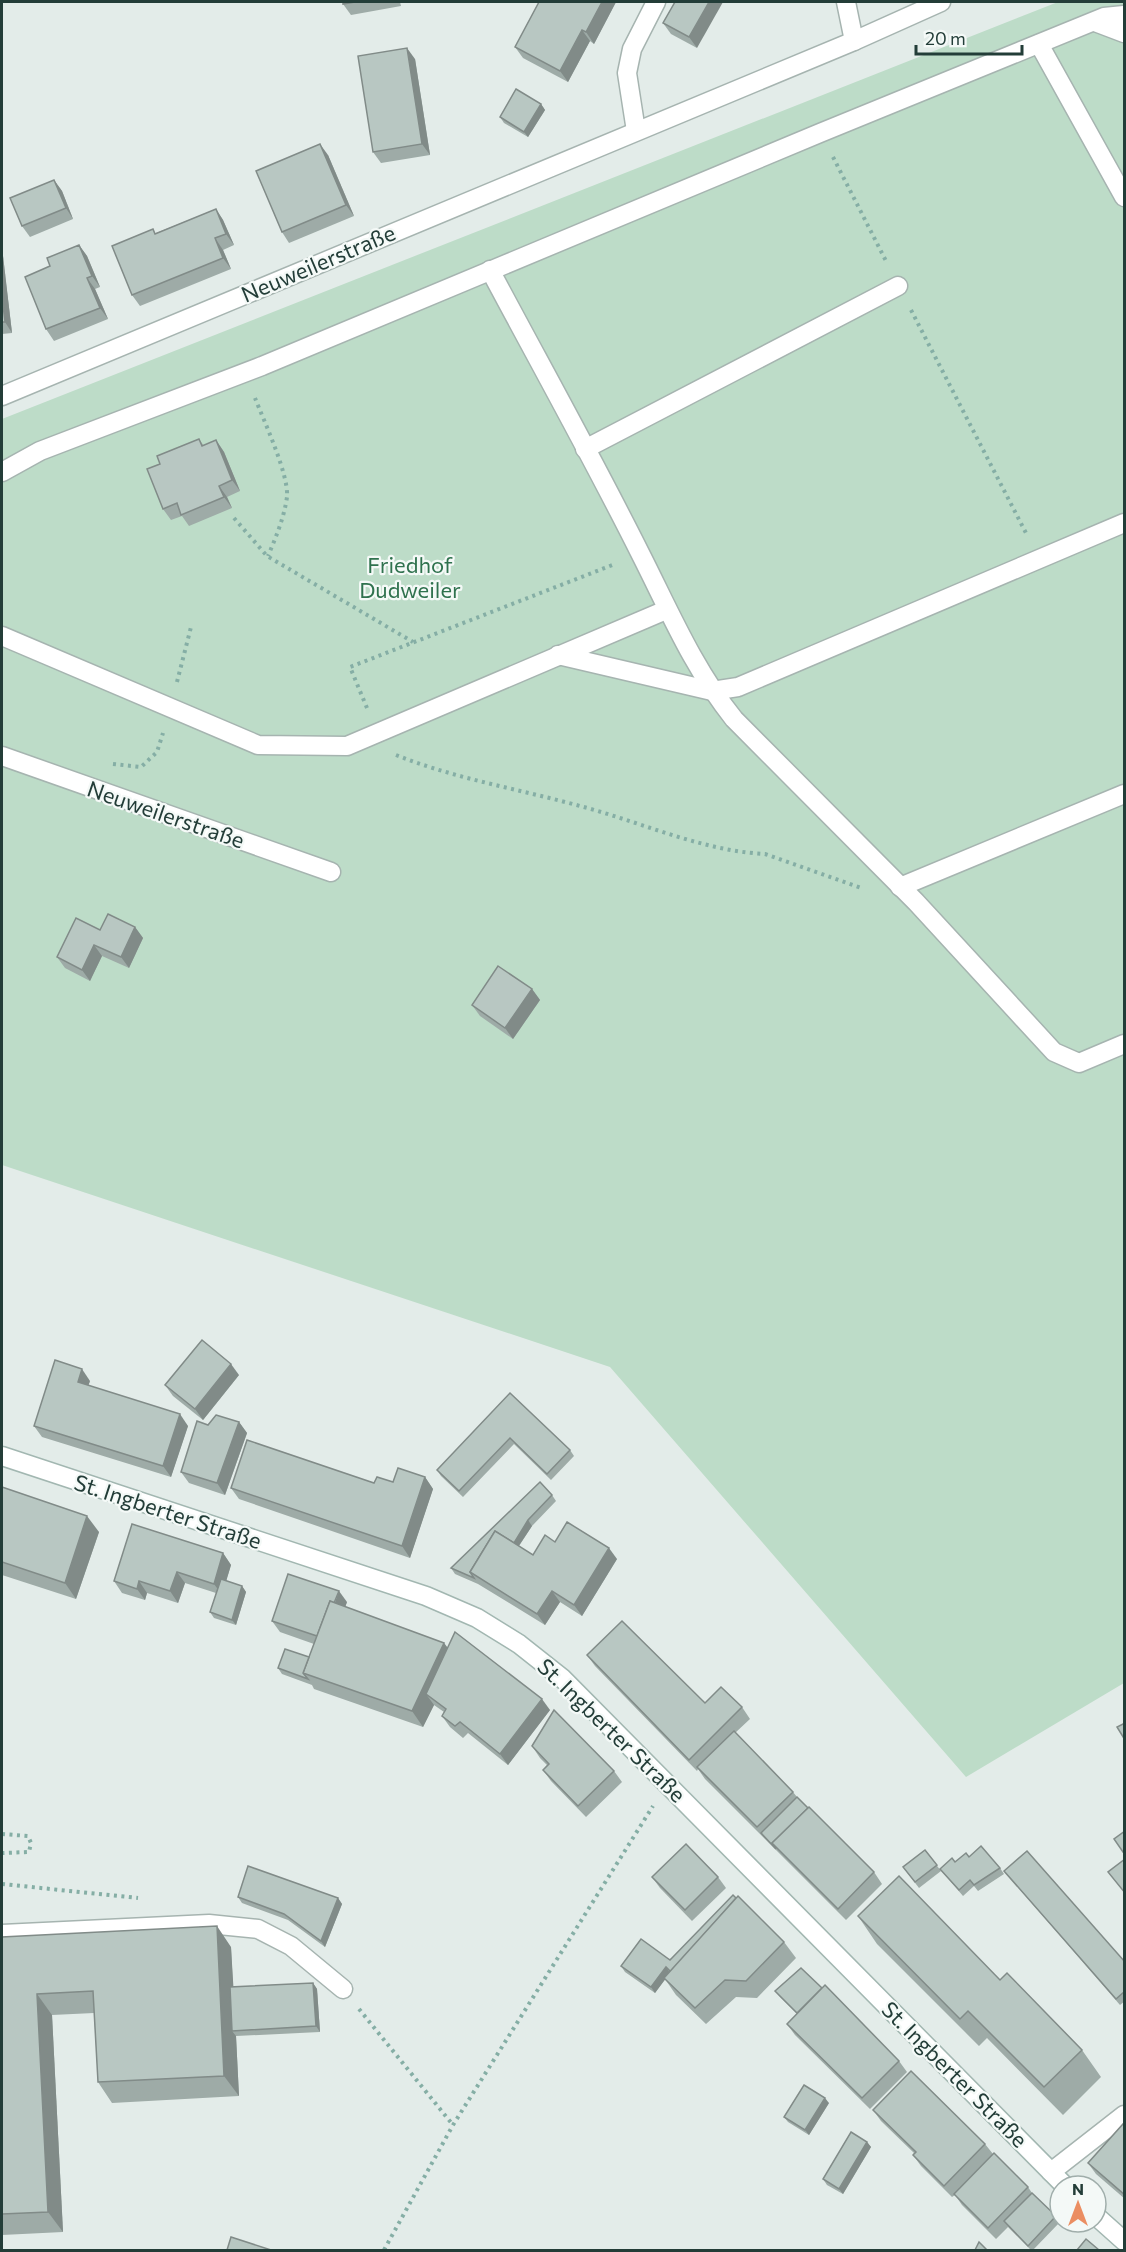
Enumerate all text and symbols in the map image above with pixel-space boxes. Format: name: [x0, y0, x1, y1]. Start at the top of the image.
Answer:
scale bar: [916, 18, 1022, 56]
text: 20 m: [925, 27, 966, 49]
street label: Neuweilerstraße: [237, 218, 399, 308]
park label: Friedhof Dudweiler: [359, 551, 461, 603]
street label: Neuweilerstraße: [84, 774, 248, 854]
street label: St. Ingberter Straße: [71, 1468, 265, 1554]
street label: St. Ingberter Straße: [532, 1652, 692, 1808]
street label: St. Ingberter Straße: [876, 1995, 1034, 2153]
north arrow: [1048, 2174, 1108, 2234]
text: N: [1072, 2179, 1084, 2198]

